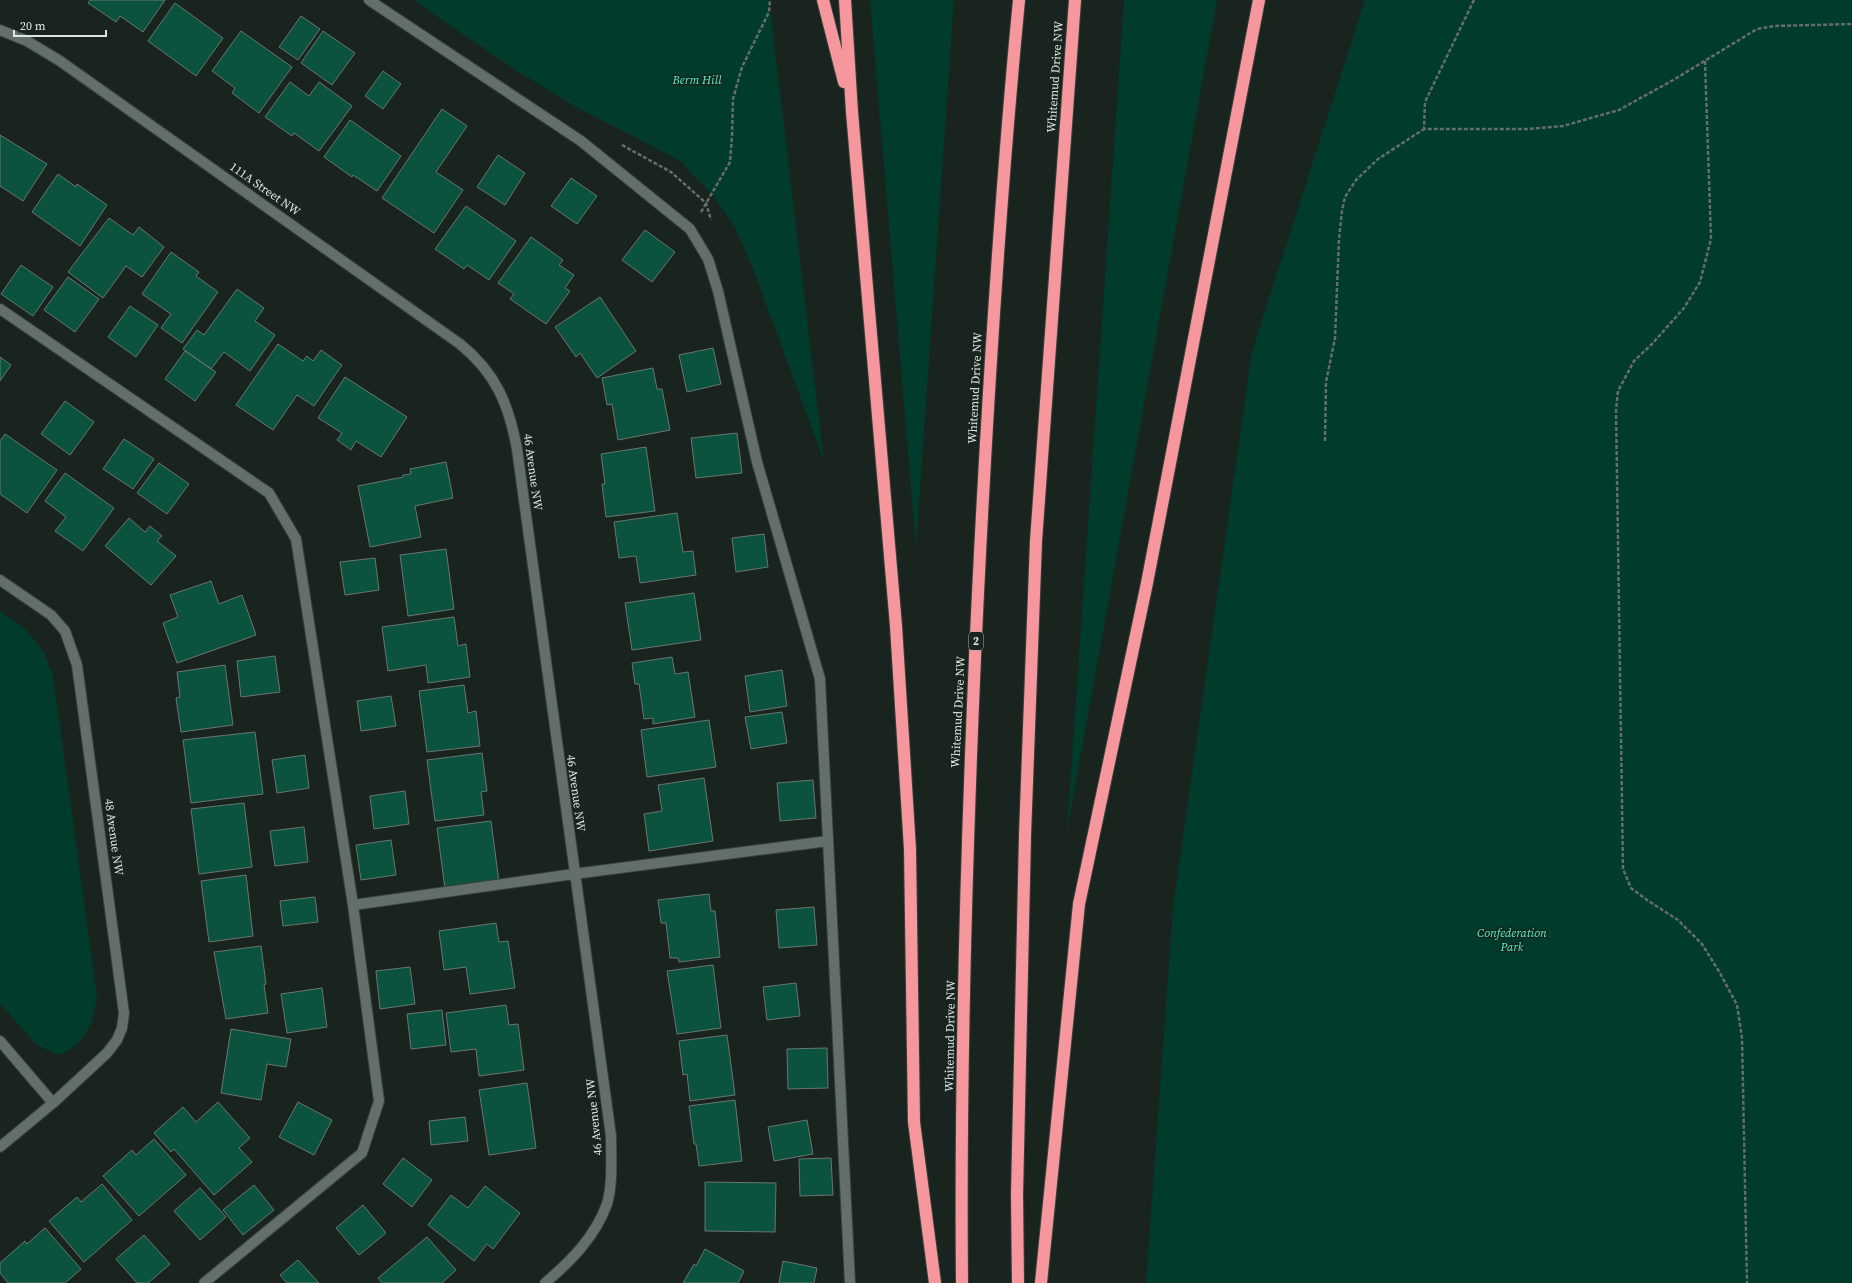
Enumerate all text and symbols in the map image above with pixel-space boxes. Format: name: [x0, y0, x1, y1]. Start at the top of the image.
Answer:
scale bar: [14, 12, 106, 38]
text: 20 m: [20, 18, 46, 34]
street label: Whitemud Drive NW: [1043, 20, 1067, 133]
park label: Berm Hill: [672, 72, 722, 88]
street label: 111A Street NW: [226, 159, 304, 220]
street label: Whitemud Drive NW: [964, 331, 986, 444]
street label: 46 Avenue NW: [520, 433, 546, 512]
road number: 2: [969, 632, 983, 650]
street label: Whitemud Drive NW: [947, 655, 969, 768]
street label: 46 Avenue NW: [563, 754, 589, 833]
street label: 48 Avenue NW: [101, 798, 127, 877]
park label: Confederation Park: [1477, 925, 1547, 955]
street label: Whitemud Drive NW: [941, 980, 959, 1092]
street label: 46 Avenue NW: [582, 1077, 606, 1156]

